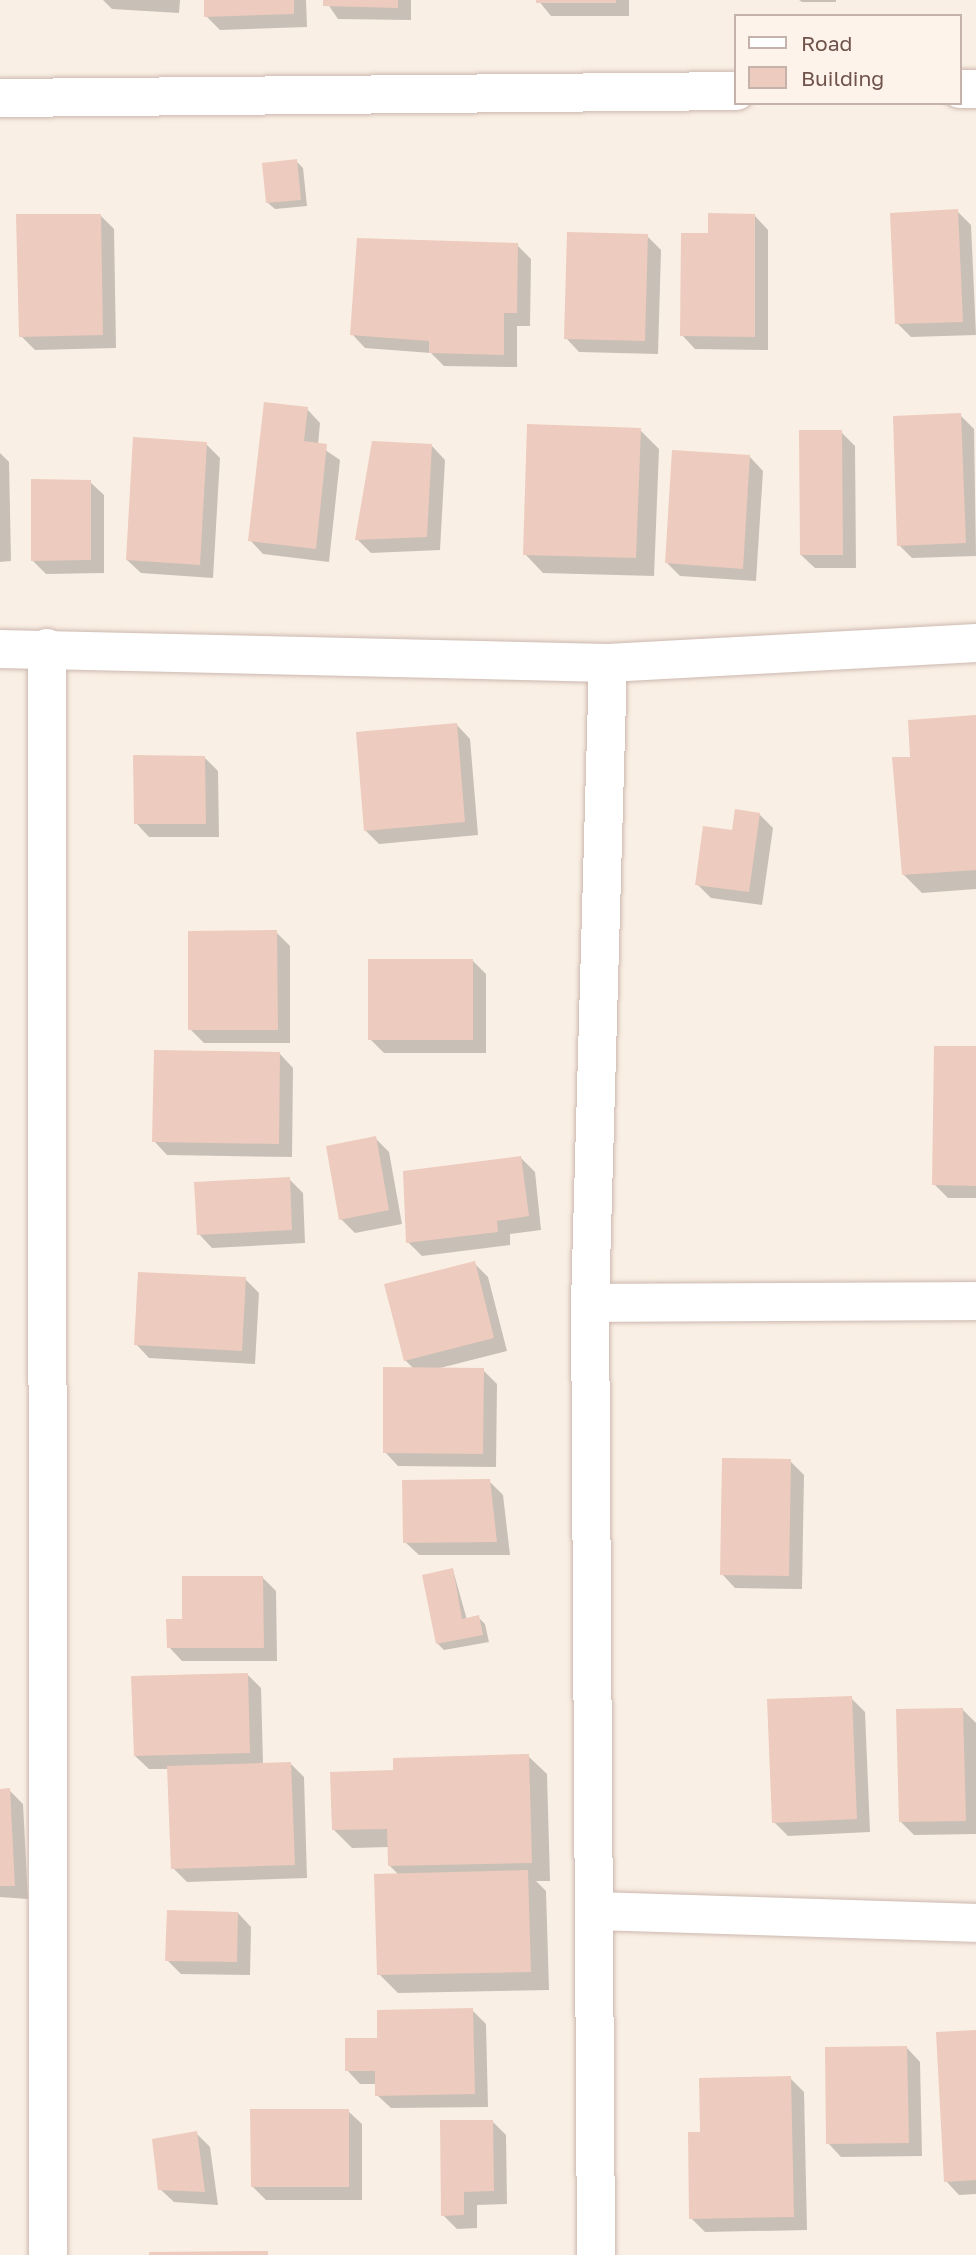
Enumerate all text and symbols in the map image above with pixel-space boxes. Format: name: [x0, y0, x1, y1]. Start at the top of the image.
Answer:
legend: [734, 14, 962, 105]
text: Road: [801, 30, 852, 56]
text: Building: [801, 65, 884, 91]

